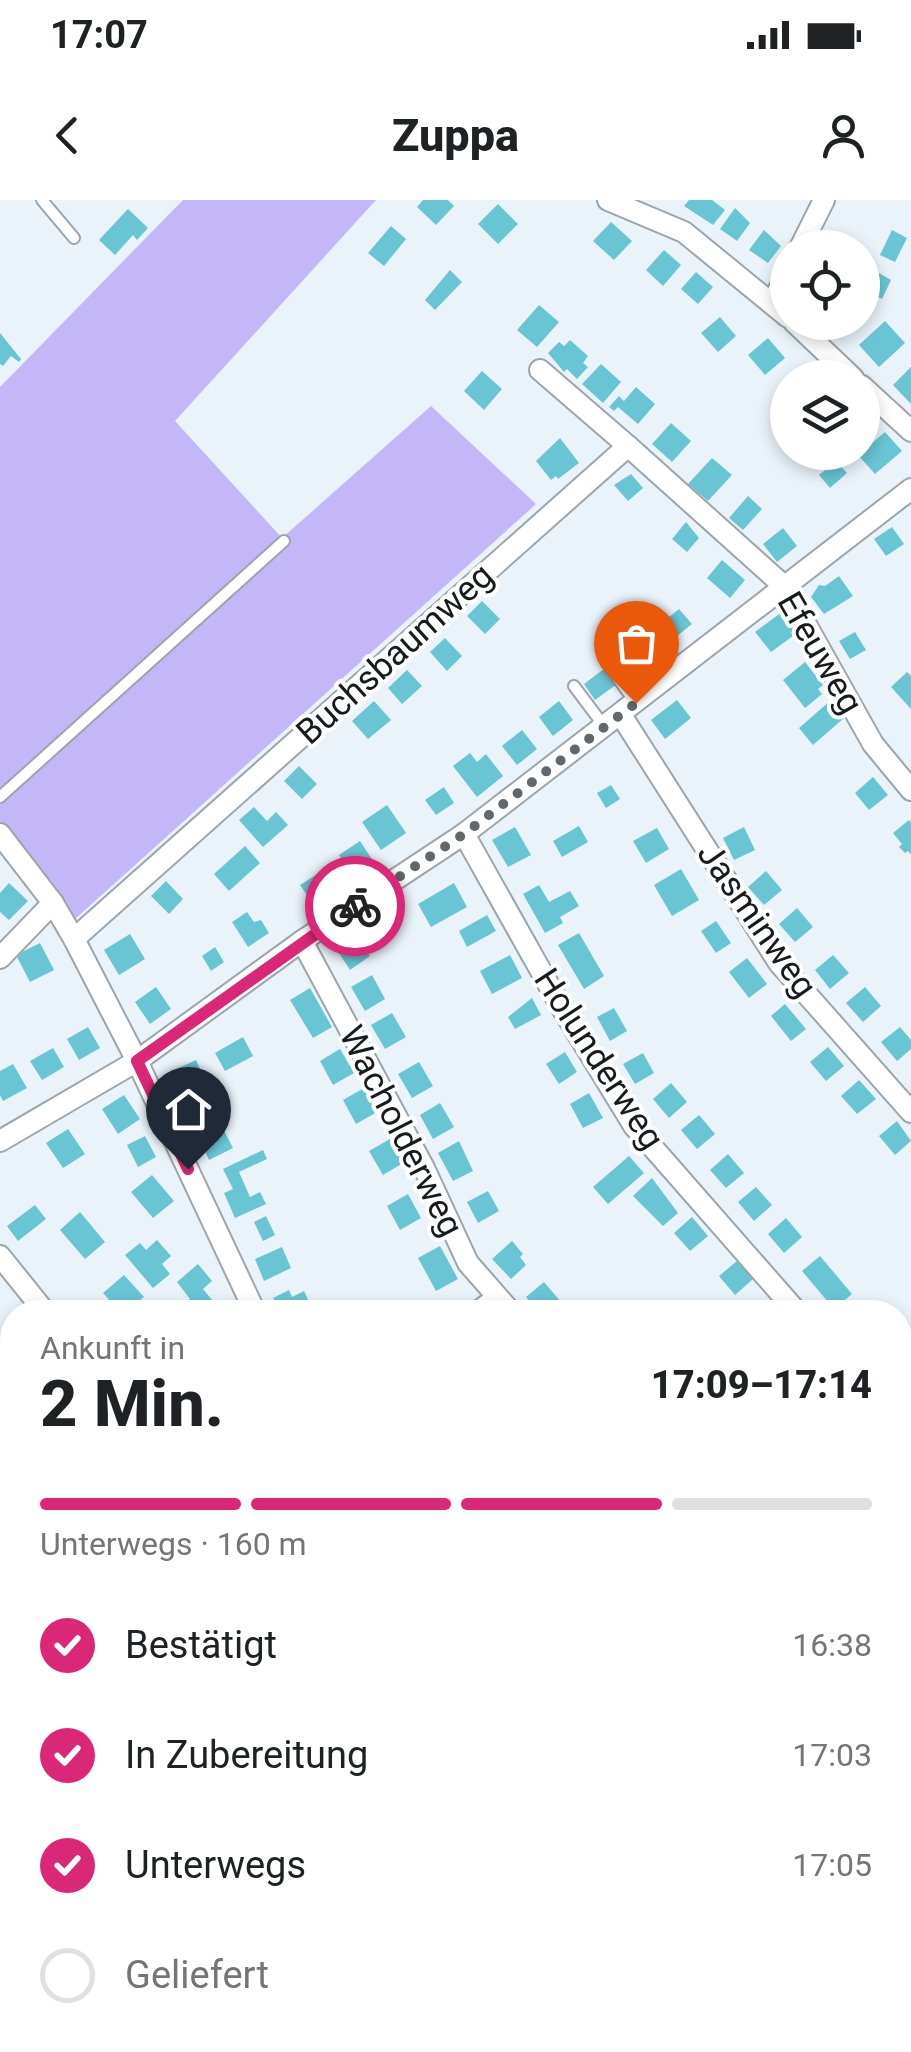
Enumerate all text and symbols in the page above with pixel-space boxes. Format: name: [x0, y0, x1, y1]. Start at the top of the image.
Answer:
text: 17:07: [50, 13, 148, 57]
icon: back: [40, 108, 95, 163]
icon: person: [816, 108, 871, 163]
text: Zuppa: [392, 109, 519, 162]
map controls: [770, 230, 880, 470]
button: locate: [770, 230, 880, 340]
button: layers: [770, 360, 880, 470]
street label: Buchsbaumweg: [288, 555, 502, 753]
street label: Efeuweg: [769, 585, 871, 721]
pin: [594, 601, 679, 704]
icon: bag: [609, 616, 664, 671]
street label: Jasminweg: [689, 835, 825, 1005]
courier: [305, 856, 405, 956]
icon: bike: [328, 879, 383, 934]
street label: Holunderweg: [525, 961, 673, 1157]
street label: Wacholderweg: [330, 1019, 472, 1243]
pin: [146, 1067, 231, 1170]
icon: home: [161, 1082, 216, 1137]
text: Ankunft in: [40, 1329, 185, 1367]
text: 17:09–17:14: [651, 1363, 872, 1407]
text: 2 Min.: [40, 1366, 224, 1442]
text: Unterwegs · 160 m: [40, 1525, 307, 1563]
icon: check: [40, 1618, 95, 1673]
text: Bestätigt: [125, 1623, 277, 1667]
text: 16:38: [792, 1626, 872, 1664]
icon: check: [40, 1728, 95, 1783]
text: In Zubereitung: [125, 1733, 368, 1777]
text: 17:03: [792, 1736, 872, 1774]
icon: check: [40, 1838, 95, 1893]
text: Unterwegs: [125, 1843, 306, 1887]
text: 17:05: [792, 1846, 872, 1884]
text: Geliefert: [125, 1953, 269, 1997]

